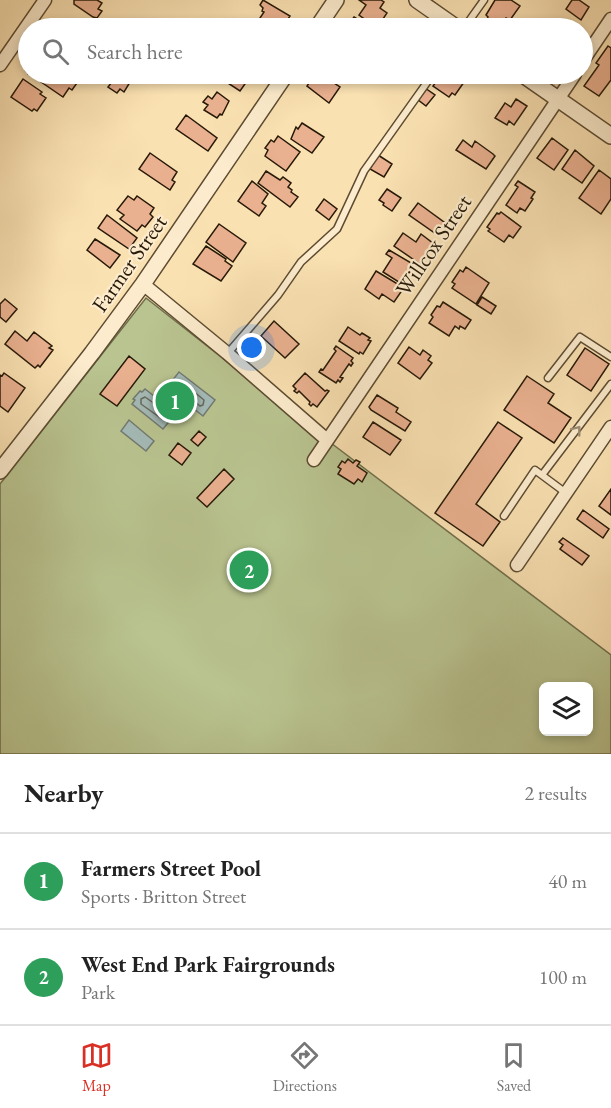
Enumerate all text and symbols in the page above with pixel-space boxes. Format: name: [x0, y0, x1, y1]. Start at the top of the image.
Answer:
search box: [18, 18, 593, 84]
icon: search: [39, 35, 72, 68]
text: Search here: [87, 37, 182, 66]
street label: Willcox Street: [389, 189, 478, 302]
street label: Farmer Street: [85, 209, 174, 318]
your location: [237, 333, 266, 362]
pin: 1: [156, 378, 195, 424]
one-way arrow: [569, 426, 580, 437]
pin: 2: [230, 548, 268, 592]
map controls: [539, 682, 593, 736]
button: layers: [539, 682, 593, 736]
text: Nearby: [24, 776, 104, 810]
text: 2 results: [524, 780, 587, 806]
text: Farmers Street Pool: [81, 854, 261, 883]
text: 1: [38, 868, 49, 894]
text: 40 m: [548, 868, 587, 894]
text: Sports · Britton Street: [81, 883, 246, 909]
text: West End Park Fairgrounds: [81, 950, 335, 979]
text: 2: [38, 964, 49, 990]
text: 100 m: [539, 964, 587, 990]
text: Park: [81, 979, 115, 1005]
tab: Map: [80, 1039, 113, 1096]
tab: Directions: [273, 1039, 337, 1096]
tab: Saved: [497, 1039, 531, 1096]

